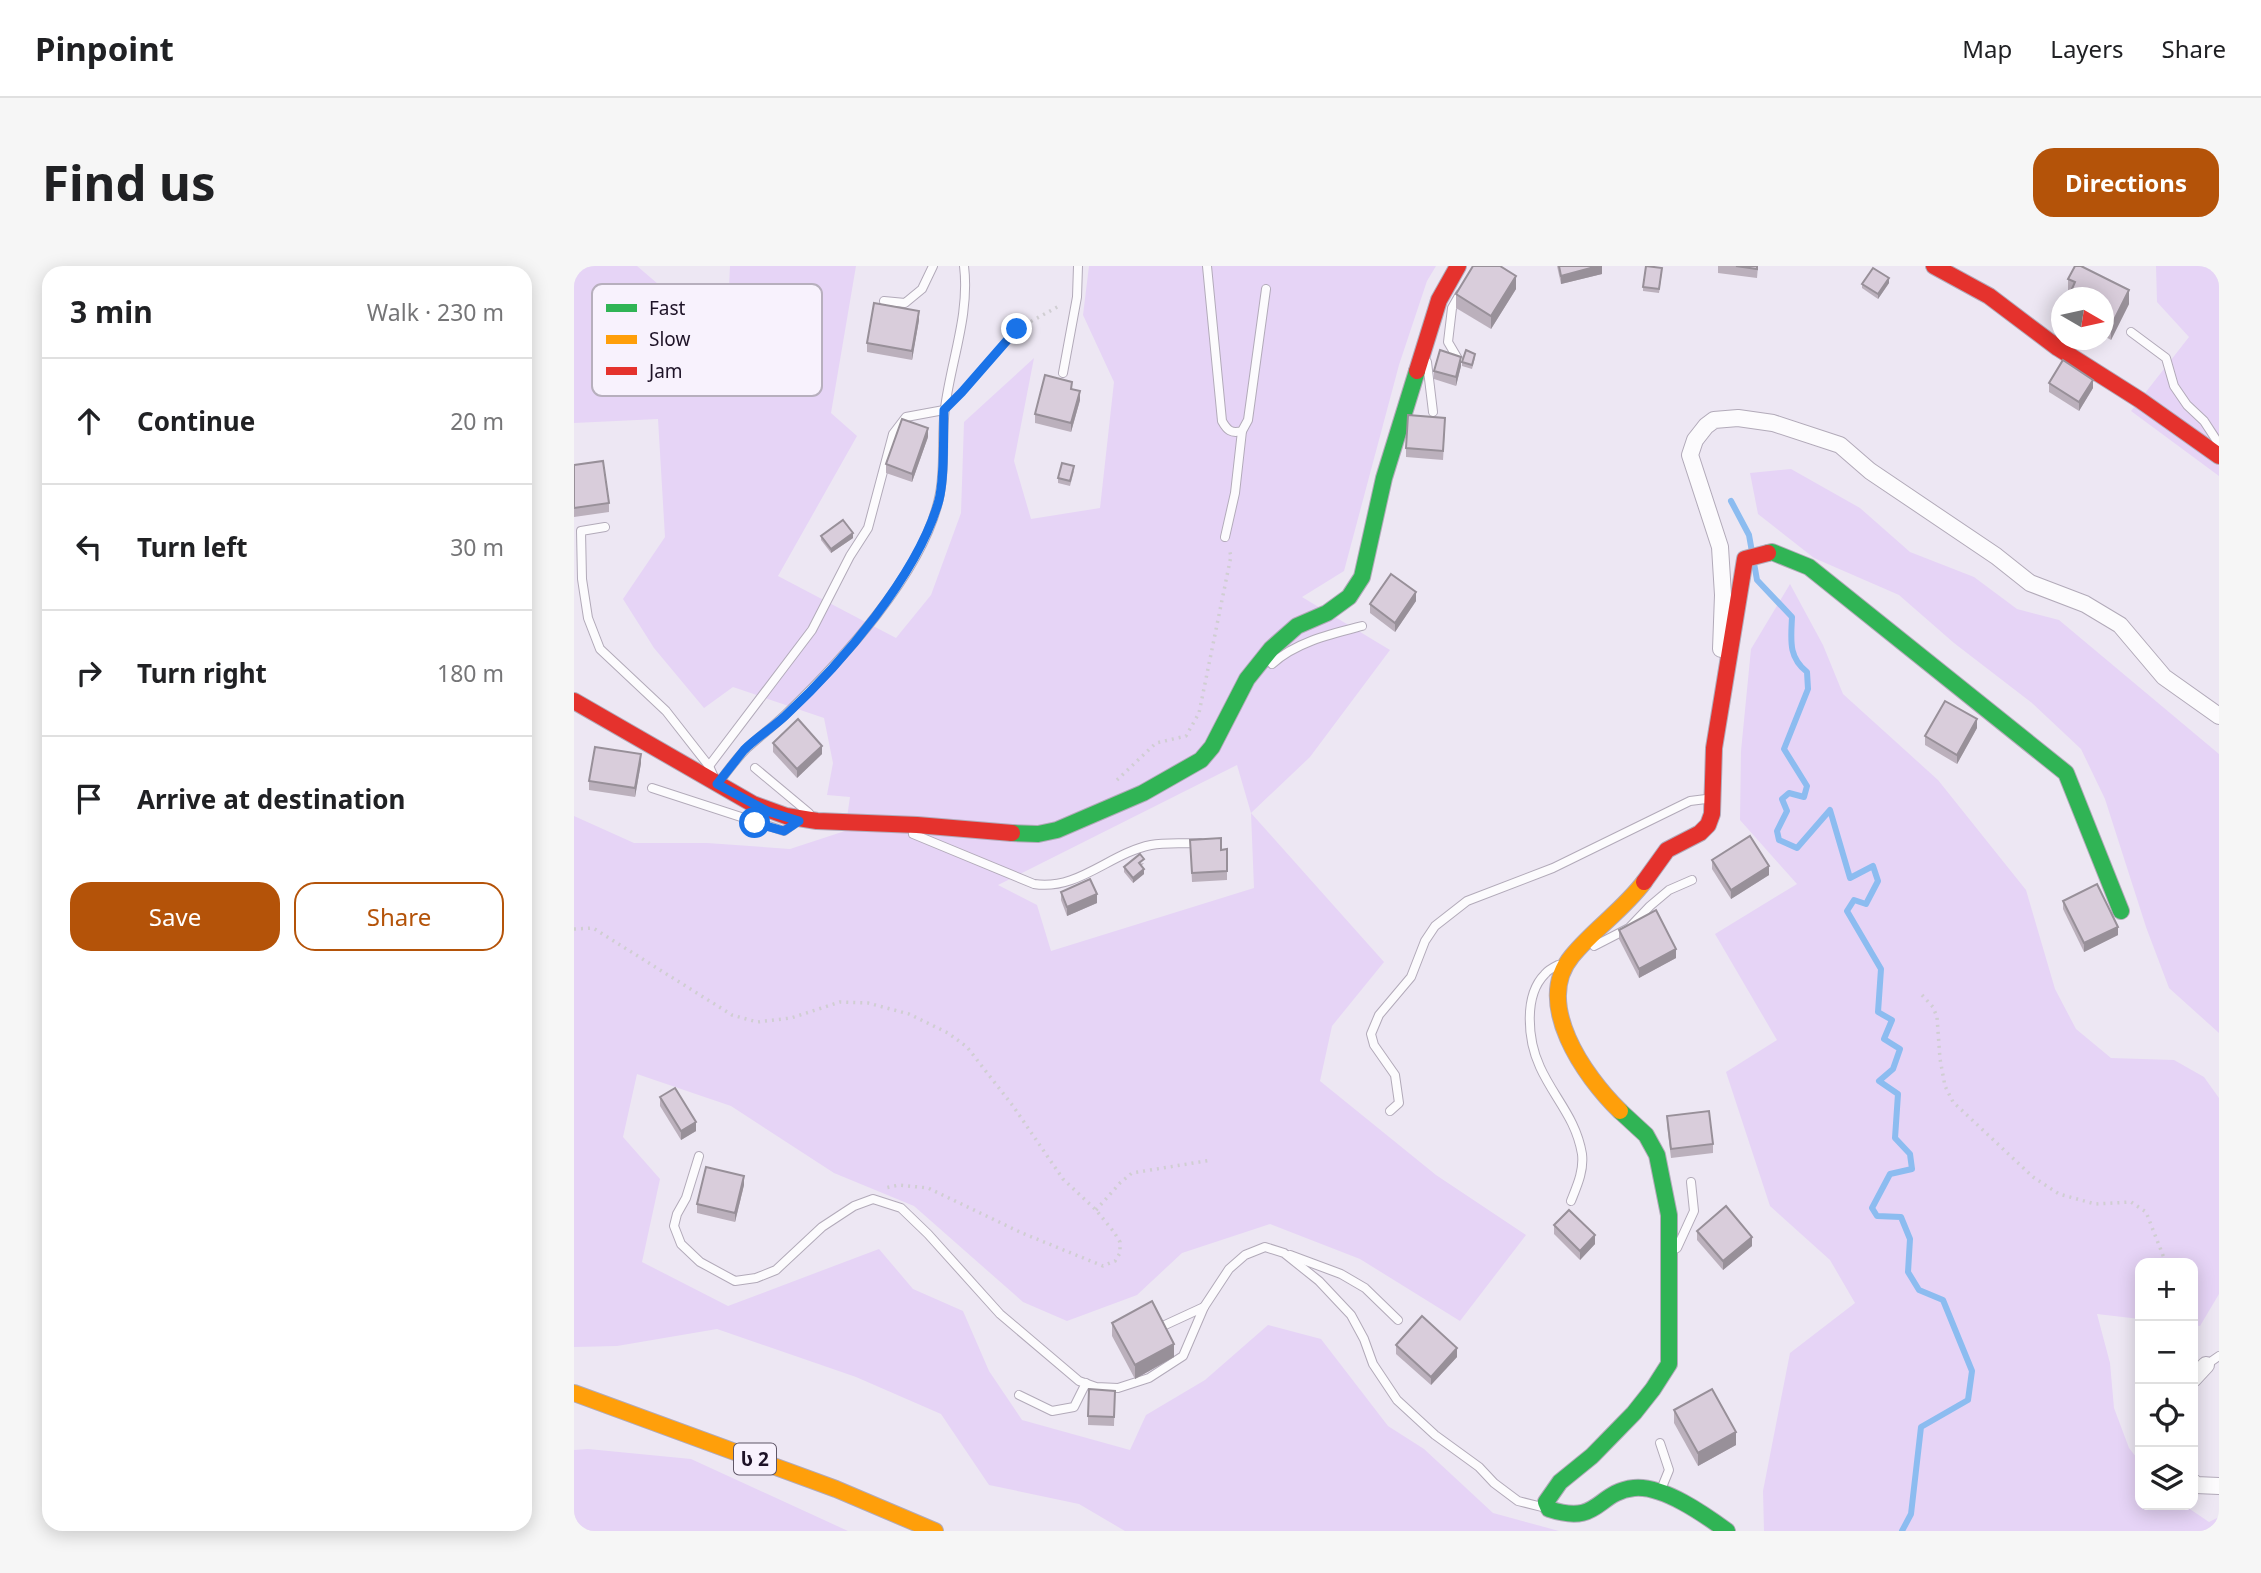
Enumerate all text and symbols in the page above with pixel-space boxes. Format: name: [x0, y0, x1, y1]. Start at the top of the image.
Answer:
text: Pinpoint: [35, 26, 174, 71]
text: Map: [1962, 32, 2012, 65]
text: Layers: [2050, 32, 2124, 65]
text: Share: [2162, 32, 2226, 65]
button: Directions: [2033, 148, 2219, 217]
text: Find us: [42, 149, 216, 215]
legend: [592, 284, 822, 396]
north arrow: [2051, 287, 2114, 350]
text: 3 min: [70, 291, 153, 332]
text: Fast: [649, 295, 686, 321]
text: Walk · 230 m: [367, 296, 504, 328]
route end: [1001, 313, 1032, 344]
text: Slow: [649, 326, 690, 352]
text: Jam: [647, 358, 683, 384]
icon: ahead: [70, 402, 108, 440]
text: Continue: [137, 403, 255, 439]
text: 20 m: [450, 405, 504, 437]
icon: left: [70, 528, 108, 566]
text: Turn left: [137, 529, 248, 565]
text: 30 m: [450, 531, 504, 563]
icon: right: [70, 654, 108, 692]
text: Turn right: [137, 655, 267, 691]
text: 180 m: [437, 657, 504, 689]
icon: arrive: [70, 780, 108, 818]
text: Arrive at destination: [137, 781, 406, 817]
route start: [739, 807, 770, 838]
button: Save: [70, 882, 280, 951]
button: Share: [294, 882, 504, 951]
map controls: [2135, 1258, 2198, 1510]
button: +: [2135, 1258, 2198, 1321]
button: −: [2135, 1321, 2198, 1384]
button: locate: [2135, 1384, 2198, 1447]
road number: ს 2: [734, 1443, 776, 1474]
button: layers: [2135, 1447, 2198, 1510]

